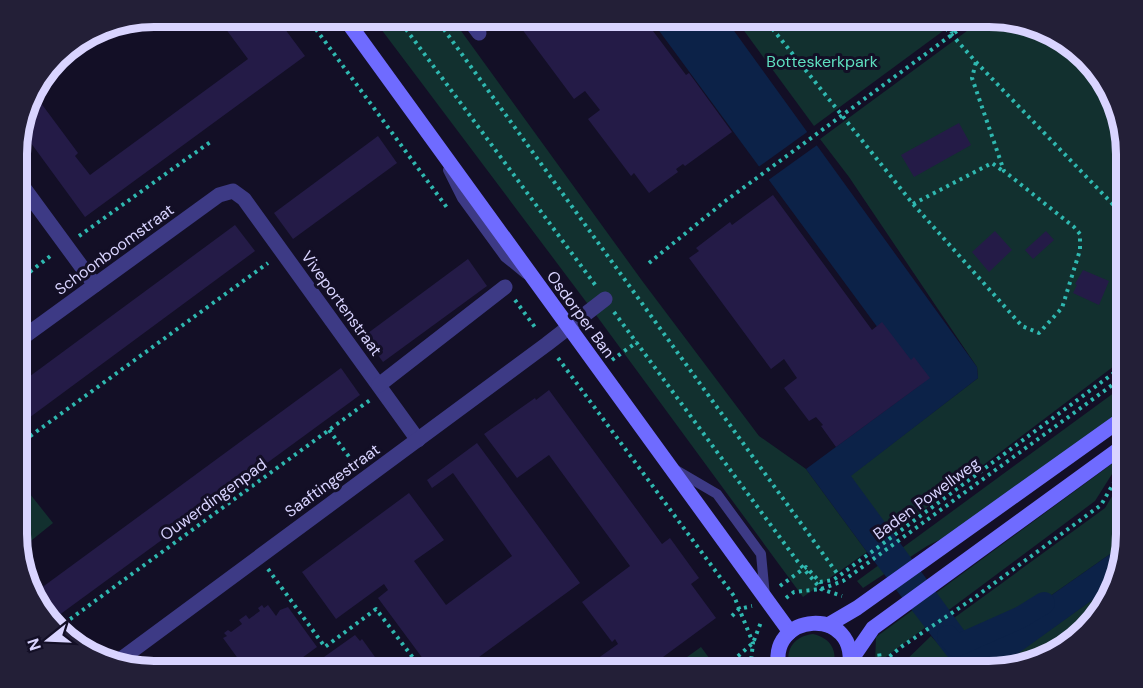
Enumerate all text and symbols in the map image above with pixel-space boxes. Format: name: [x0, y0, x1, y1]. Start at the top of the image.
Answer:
park label: Botteskerkpark: [766, 51, 878, 72]
street label: Schoonboomstraat: [51, 199, 178, 300]
street label: Viveportenstraat: [296, 247, 387, 360]
street label: Osdorper Ban: [542, 267, 619, 362]
street label: Saaftingestraat: [281, 439, 384, 522]
street label: Baden Powellweg: [869, 453, 984, 544]
street label: Ouwerdingenpad: [156, 454, 271, 545]
north arrow: [18, 610, 78, 670]
text: N: [22, 636, 46, 653]

